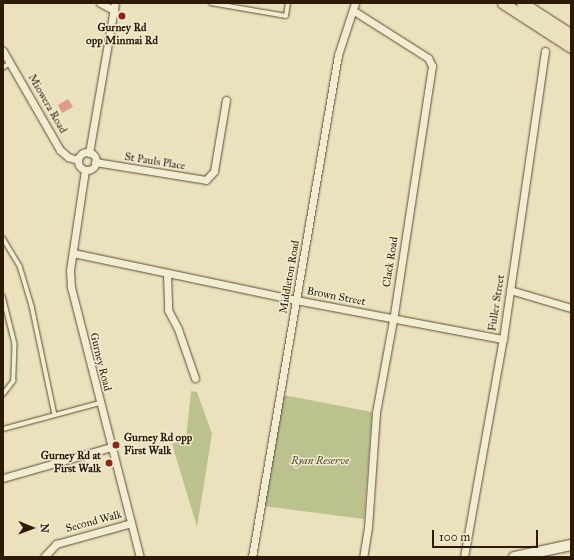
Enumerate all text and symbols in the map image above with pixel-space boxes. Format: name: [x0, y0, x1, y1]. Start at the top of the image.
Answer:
marker: Gurney Rd opp Minmai Rd: [117, 11, 127, 21]
place label: Gurney Rd opp Minmai Rd: [86, 22, 158, 48]
street label: Miowera Road: [25, 72, 69, 136]
street label: St Pauls Place: [124, 151, 186, 173]
street label: Clack Road: [381, 236, 401, 288]
street label: Middleton Road: [277, 239, 303, 315]
street label: Fuller Street: [486, 274, 508, 332]
street label: Brown Street: [305, 285, 367, 309]
street label: Gurney Road: [86, 332, 114, 392]
place label: Gurney Rd opp First Walk: [124, 432, 192, 458]
marker: Gurney Rd opp First Walk: [111, 440, 121, 450]
place label: Gurney Rd at First Walk: [41, 450, 101, 476]
park label: Ryan Reserve: [291, 454, 349, 468]
marker: Gurney Rd at First Walk: [104, 458, 114, 468]
north arrow: [12, 508, 52, 548]
street label: Second Walk: [64, 508, 124, 536]
scale bar: [434, 522, 540, 548]
text: N: [38, 523, 51, 533]
text: 100 m: [439, 530, 470, 544]

